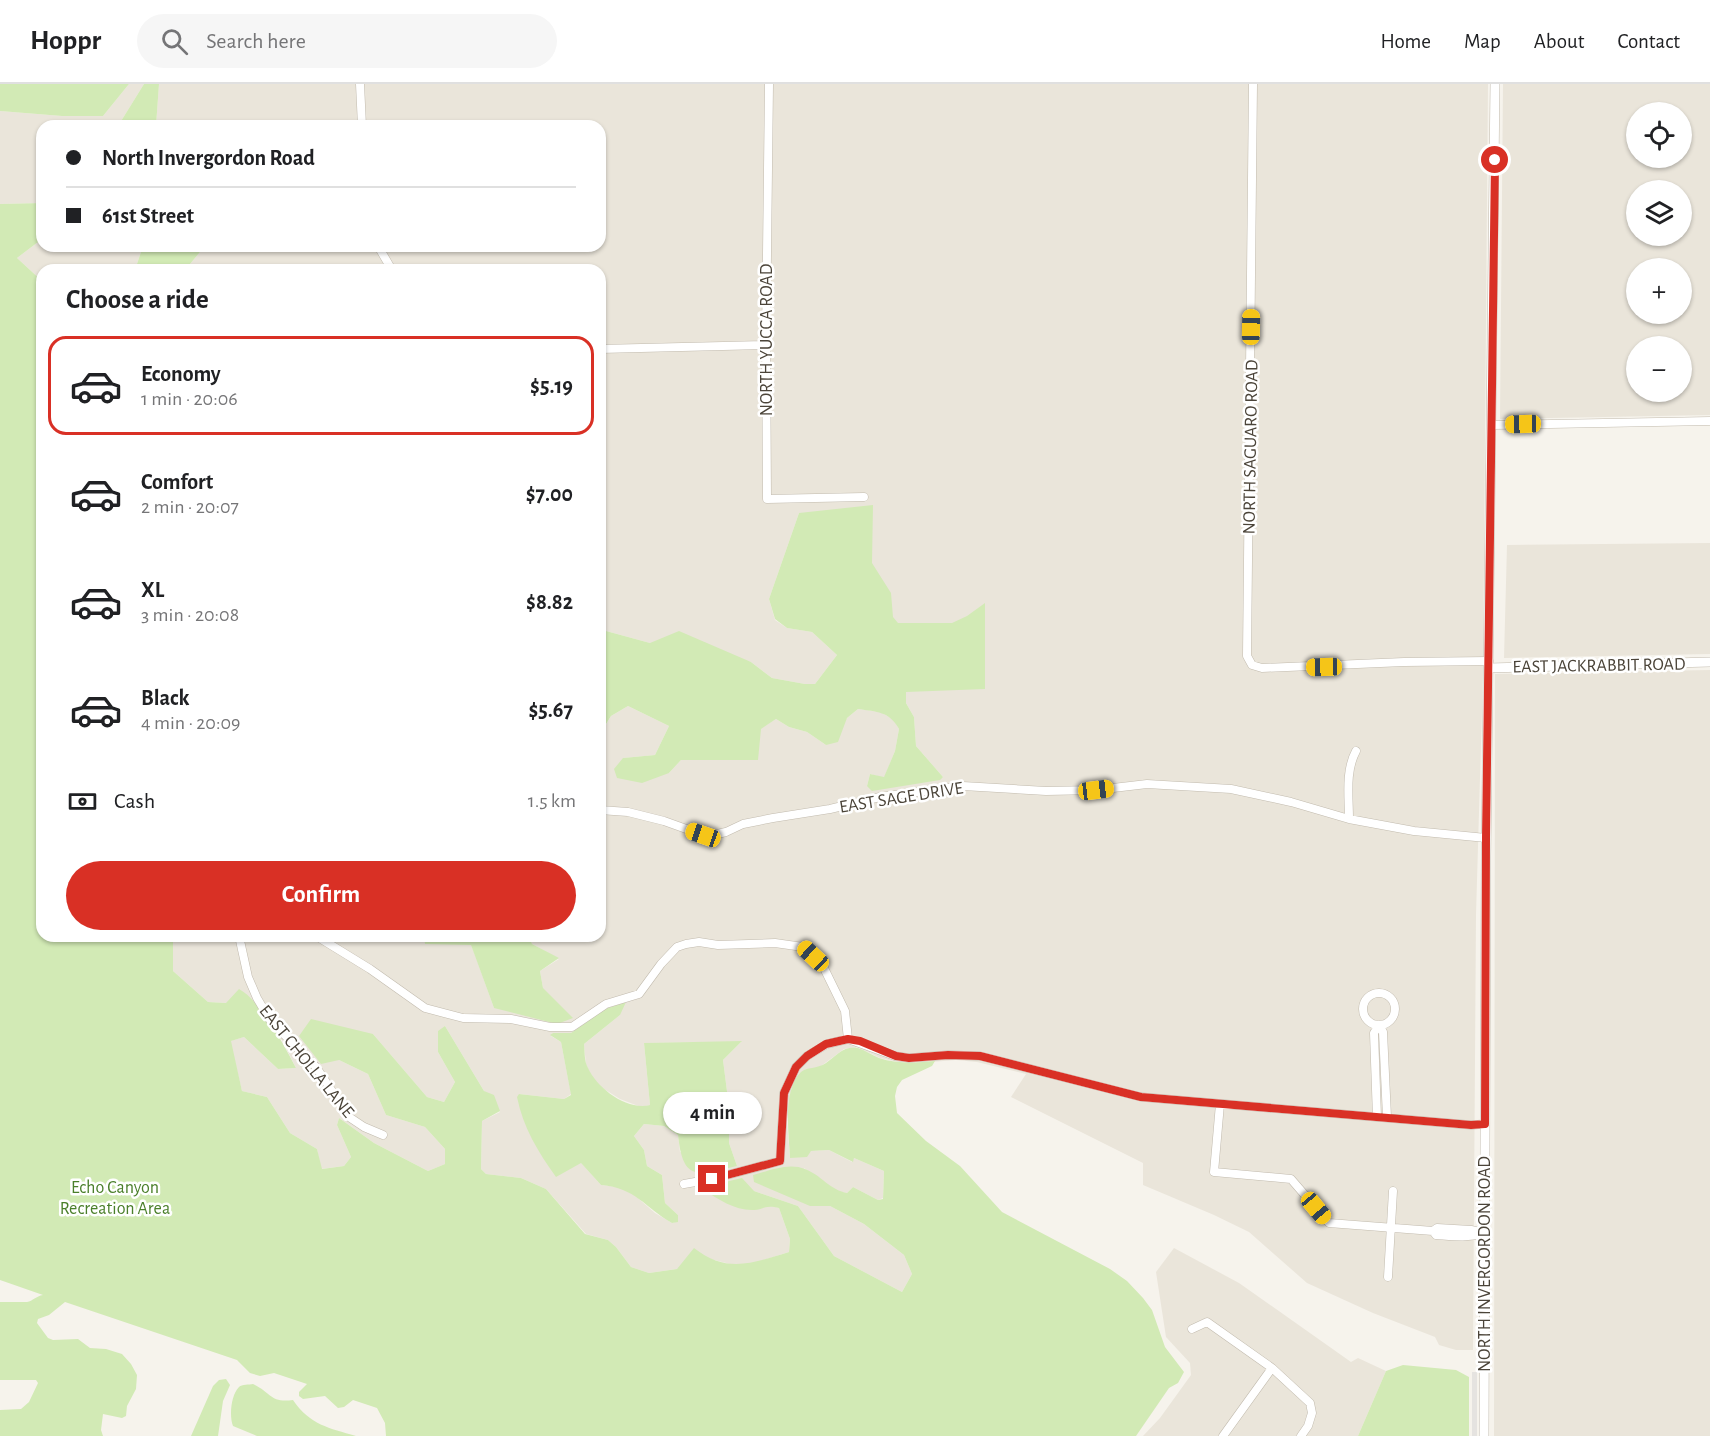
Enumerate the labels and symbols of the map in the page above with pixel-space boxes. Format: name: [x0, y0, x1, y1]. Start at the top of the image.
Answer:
route start: [1481, 146, 1508, 173]
street label: NORTH YUCCA ROAD: [758, 264, 776, 416]
car: [1242, 309, 1260, 345]
street label: NORTH SAGUARO ROAD: [1240, 359, 1262, 535]
car: [1505, 415, 1541, 433]
street label: EAST JACKRABBIT ROAD: [1512, 655, 1686, 677]
car: [1306, 658, 1342, 676]
street label: EAST SAGE DRIVE: [838, 779, 965, 817]
car: [1077, 779, 1115, 801]
car: [683, 821, 723, 849]
car: [794, 937, 832, 975]
street label: EAST CHOLLA LANE: [255, 1002, 357, 1122]
callout: 4 min: [662, 1092, 762, 1134]
street label: NORTH INVERGORDON ROAD: [1476, 1156, 1494, 1372]
route end: [698, 1165, 725, 1192]
park label: Echo Canyon Recreation Area: [60, 1179, 170, 1218]
car: [1298, 1188, 1334, 1228]

